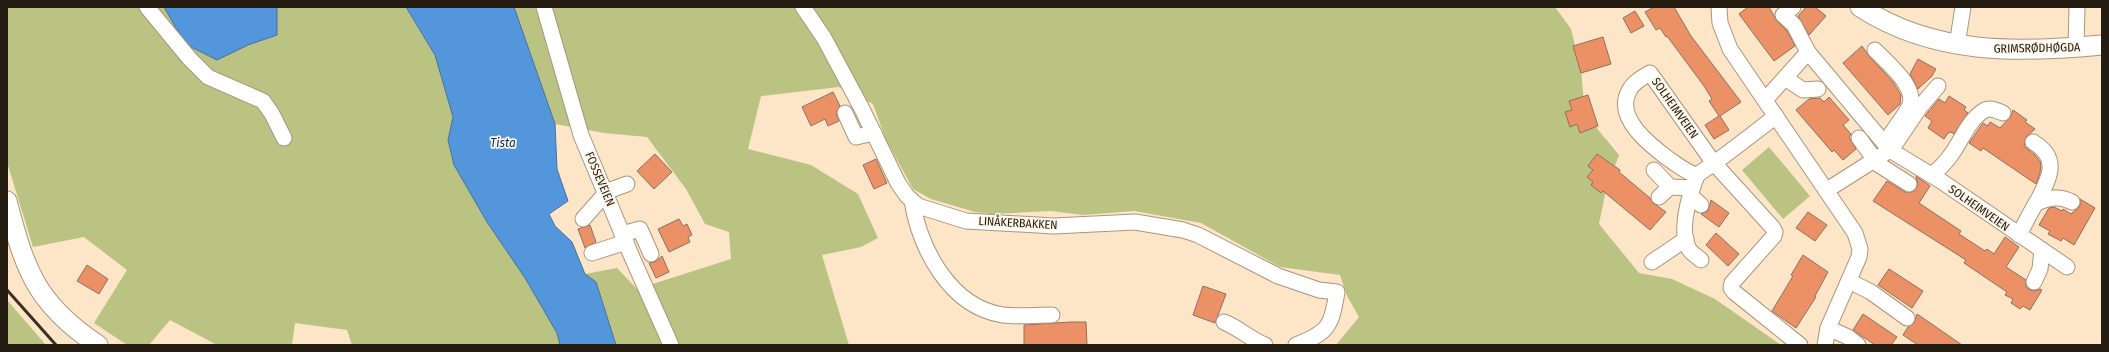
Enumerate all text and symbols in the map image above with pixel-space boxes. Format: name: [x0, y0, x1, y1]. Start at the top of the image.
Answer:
street label: GRIMSRØDHØGDA: [1994, 40, 2081, 56]
street label: SOLHEIMVEIEN: [1649, 75, 1701, 141]
water label: Tista: [490, 135, 516, 150]
street label: FOSSEVEIEN: [582, 150, 618, 208]
street label: SOLHEIMVEIEN: [1946, 182, 2012, 234]
street label: LINÅKERBAKKEN: [978, 212, 1058, 232]

